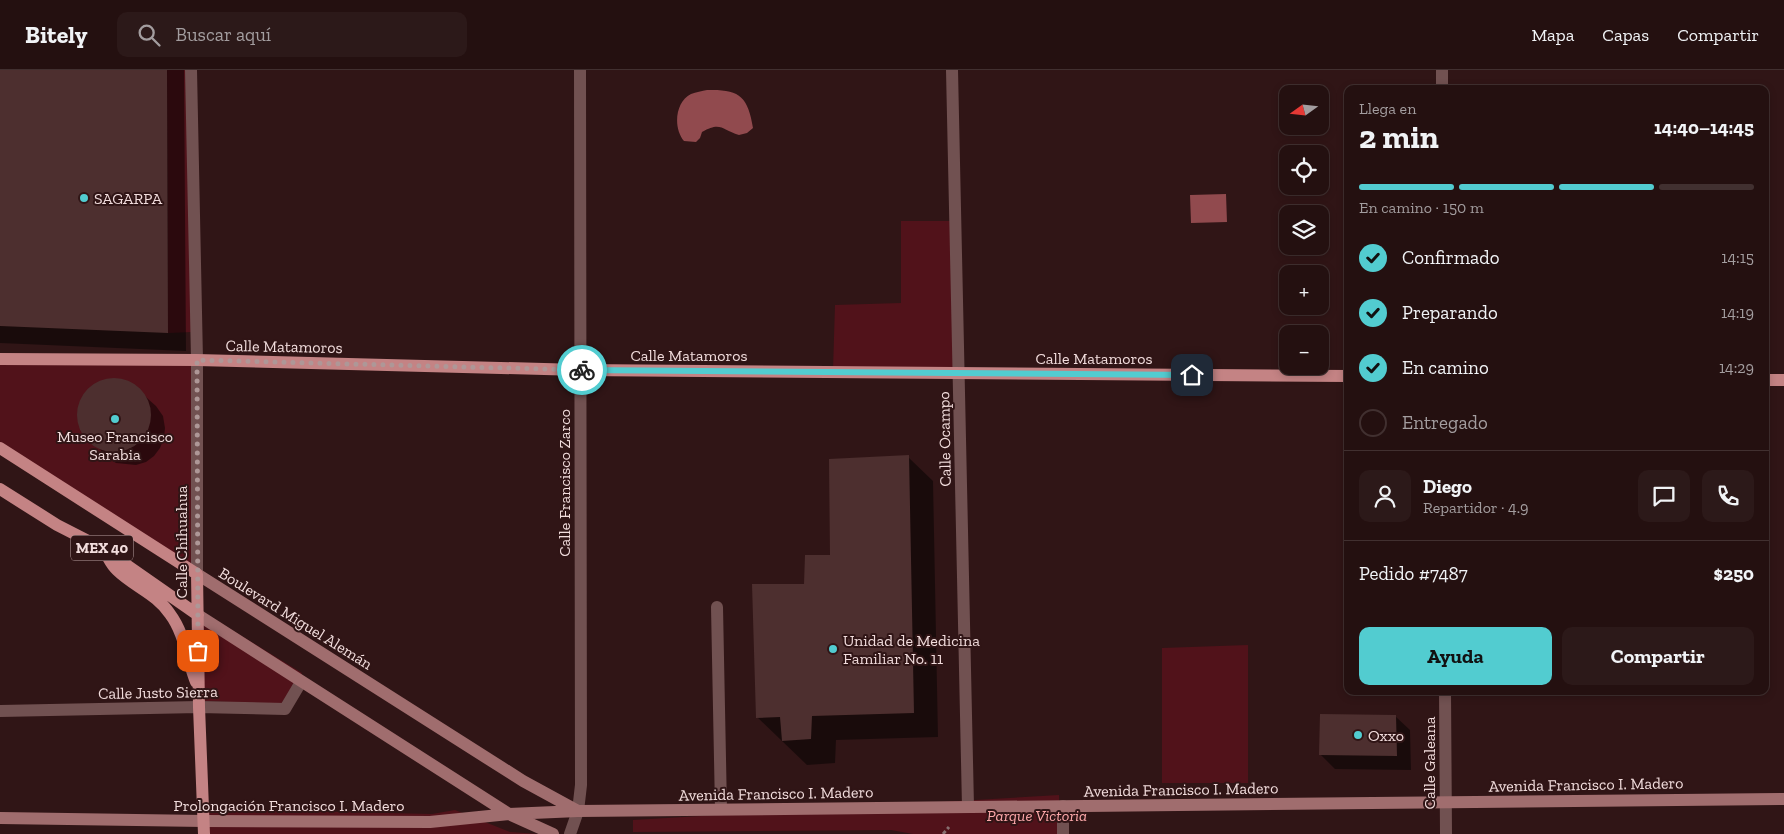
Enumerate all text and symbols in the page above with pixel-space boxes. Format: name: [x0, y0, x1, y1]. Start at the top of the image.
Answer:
search box: [117, 12, 467, 57]
text: Bitely: [25, 20, 87, 49]
icon: search: [135, 21, 163, 49]
text: Buscar aquí: [175, 23, 271, 46]
text: Mapa: [1531, 24, 1574, 46]
text: Capas: [1602, 24, 1649, 46]
text: Compartir: [1677, 24, 1759, 46]
north arrow: [1279, 85, 1329, 135]
map controls: [1279, 85, 1329, 375]
text: Llega en: [1359, 99, 1416, 118]
text: 14:40–14:45: [1654, 116, 1754, 139]
text: 2 min: [1359, 118, 1439, 156]
button: locate: [1279, 145, 1329, 195]
place label: SAGARPA: [94, 189, 163, 208]
marker: SAGARPA: [78, 192, 90, 204]
text: En camino · 150 m: [1359, 198, 1484, 217]
button: layers: [1279, 205, 1329, 255]
icon: check: [1359, 244, 1387, 272]
text: Confirmado: [1402, 246, 1499, 269]
text: 14:15: [1721, 248, 1754, 267]
button: +: [1279, 265, 1329, 315]
icon: check: [1359, 299, 1387, 327]
text: Preparando: [1402, 301, 1498, 324]
text: 14:19: [1721, 303, 1754, 322]
button: −: [1279, 325, 1329, 375]
street label: Calle Matamoros: [225, 336, 343, 357]
courier: [557, 345, 607, 395]
street label: Calle Matamoros: [630, 346, 748, 365]
street label: Calle Matamoros: [1035, 349, 1153, 368]
pin: [1171, 354, 1213, 396]
icon: check: [1359, 354, 1387, 382]
icon: bike: [568, 356, 596, 384]
text: En camino: [1402, 356, 1489, 379]
text: 14:29: [1719, 358, 1754, 377]
icon: home: [1178, 361, 1206, 389]
street label: Calle Ocampo: [934, 391, 955, 487]
street label: Calle Francisco Zarco: [555, 409, 574, 557]
text: Entregado: [1402, 411, 1488, 434]
marker: Museo Francisco Sarabia: [109, 413, 121, 425]
place label: Museo Francisco Sarabia: [57, 427, 173, 464]
button: person: [1359, 470, 1411, 522]
button: chat: [1638, 470, 1690, 522]
button: phone: [1702, 470, 1754, 522]
text: Diego: [1423, 475, 1472, 498]
street label: Calle Chihuahua: [172, 485, 191, 598]
text: Repartidor · 4.9: [1423, 498, 1529, 517]
road number: MEX 40: [71, 536, 133, 560]
text: Pedido #7487: [1359, 562, 1468, 585]
text: $250: [1714, 562, 1754, 585]
street label: Boulevard Miguel Alemán: [215, 563, 377, 674]
button: Ayuda: [1359, 627, 1552, 685]
button: Compartir: [1562, 627, 1754, 685]
pin: [177, 630, 219, 672]
place label: Unidad de Medicina Familiar No. 11: [843, 631, 980, 668]
icon: bag: [184, 637, 212, 665]
marker: Unidad de Medicina Familiar No. 11: [827, 643, 839, 655]
street label: Calle Justo Sierra: [98, 682, 218, 703]
street label: Calle Galeana: [1420, 716, 1439, 809]
place label: Oxxo: [1368, 726, 1404, 745]
marker: Oxxo: [1352, 729, 1364, 741]
street label: Avenida Francisco I. Madero: [1489, 773, 1683, 796]
street label: Avenida Francisco I. Madero: [1084, 778, 1278, 801]
street label: Avenida Francisco I. Madero: [679, 782, 873, 805]
street label: Prolongación Francisco I. Madero: [174, 796, 404, 815]
park label: Parque Victoria: [987, 806, 1087, 825]

